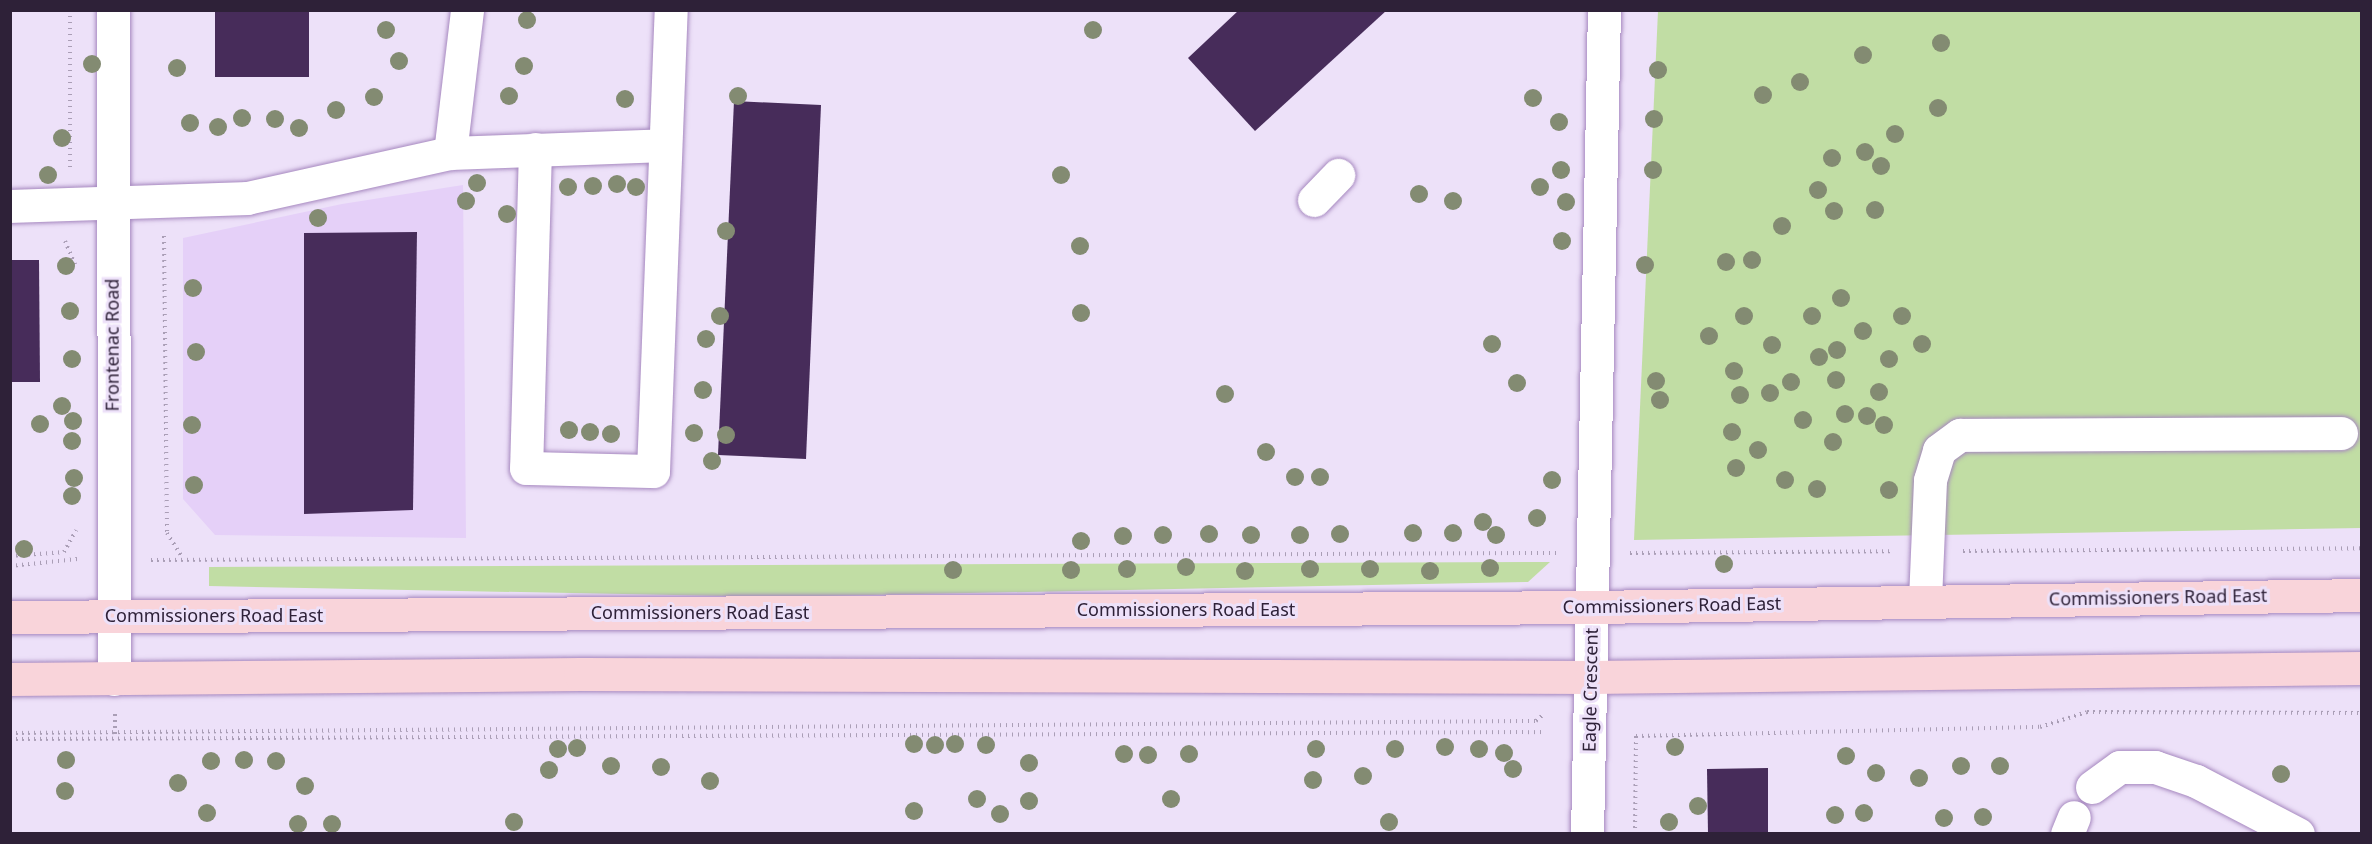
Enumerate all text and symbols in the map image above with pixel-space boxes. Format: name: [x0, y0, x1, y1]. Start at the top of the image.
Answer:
street label: Frontenac Road: [101, 279, 123, 411]
street label: Commissioners Road East: [2049, 584, 2267, 610]
street label: Commissioners Road East: [1563, 592, 1781, 618]
street label: Commissioners Road East: [1077, 598, 1295, 620]
street label: Commissioners Road East: [591, 601, 809, 623]
street label: Commissioners Road East: [105, 604, 323, 626]
street label: Eagle Crescent: [1578, 628, 1602, 752]

